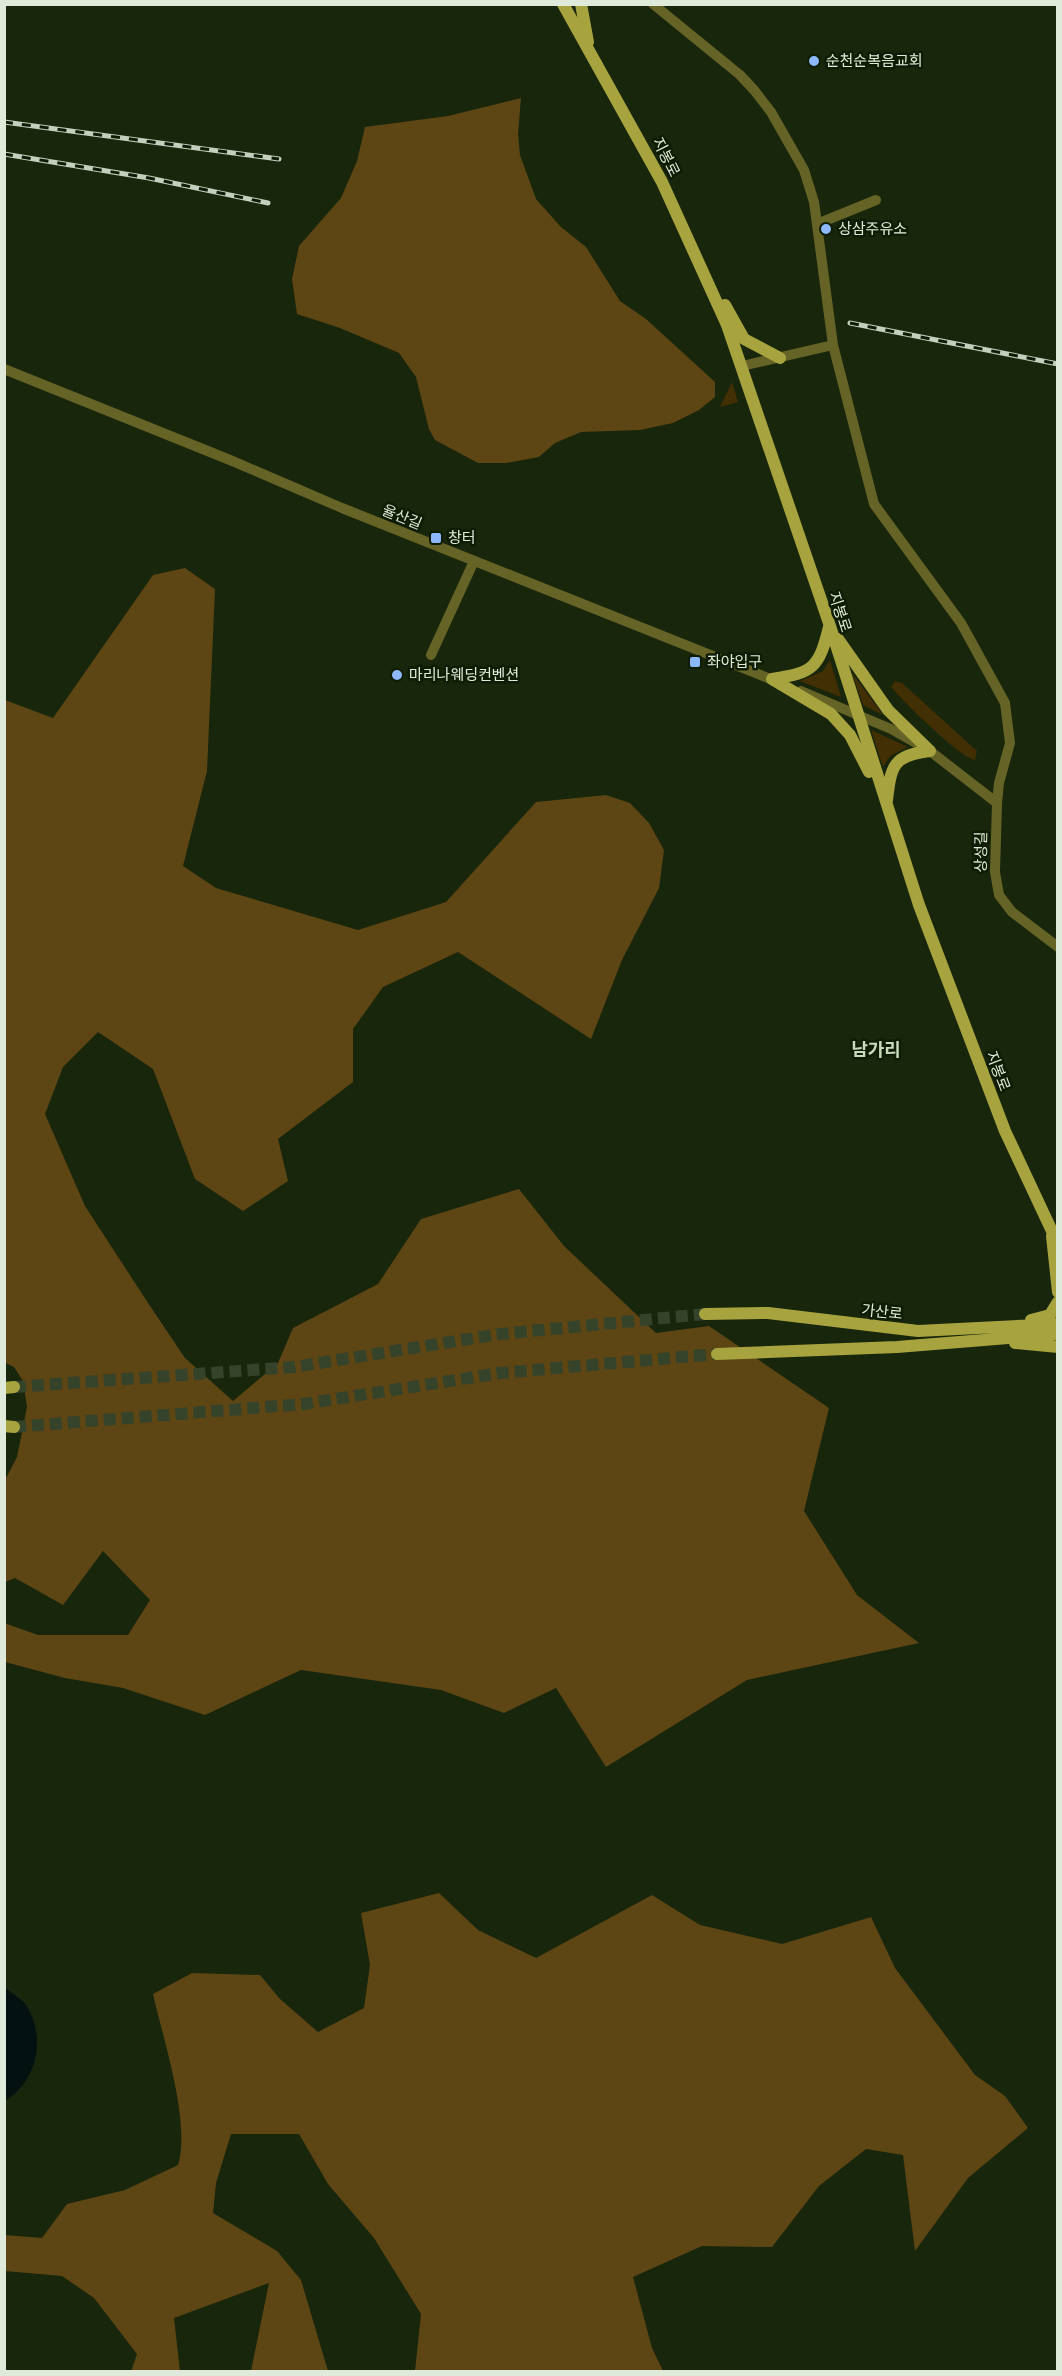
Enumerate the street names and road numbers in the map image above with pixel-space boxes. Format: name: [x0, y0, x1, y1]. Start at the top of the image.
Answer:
street label: 지봉로: [647, 134, 684, 180]
street label: 율산길: [379, 500, 425, 535]
street label: 지봉로: [823, 589, 856, 635]
street label: 상성길: [971, 831, 992, 873]
street label: 지봉로: [980, 1048, 1015, 1094]
street label: 가산로: [860, 1300, 904, 1325]

